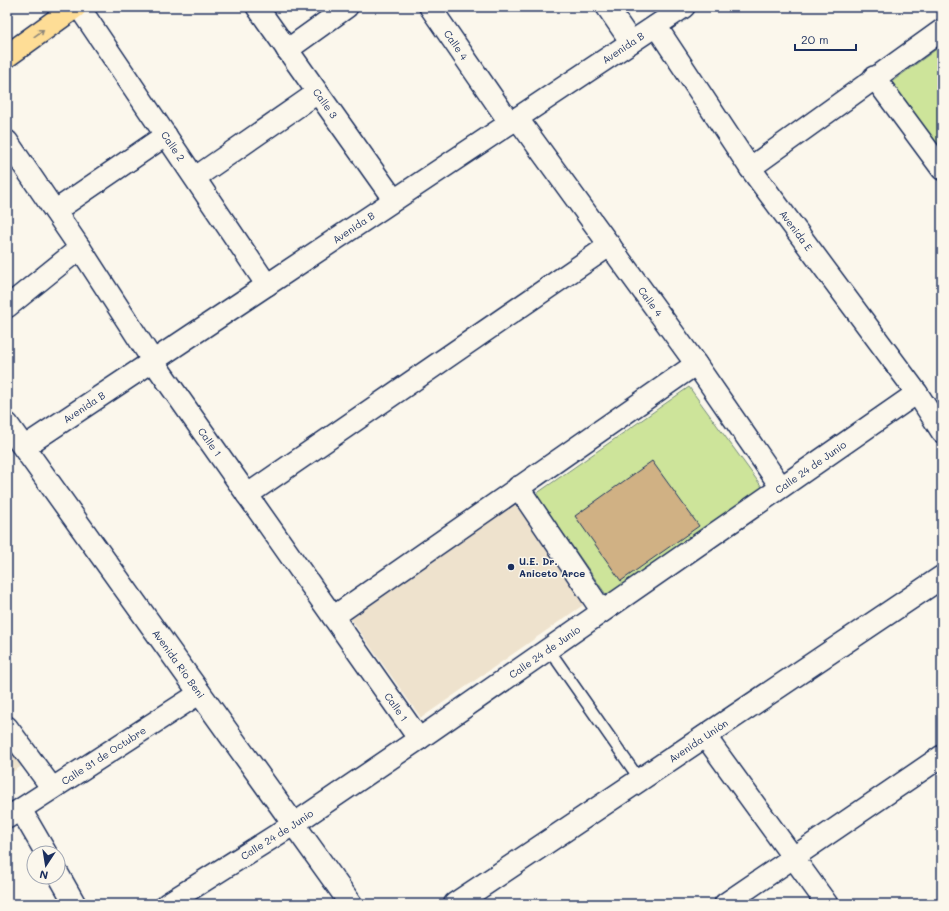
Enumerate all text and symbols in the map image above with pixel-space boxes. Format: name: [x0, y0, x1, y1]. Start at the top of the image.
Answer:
scale bar: [795, 26, 856, 52]
street label: Calle 4: [441, 27, 472, 63]
street label: Avenida B: [599, 28, 647, 67]
one-way arrow: [33, 29, 44, 37]
text: 20 m: [801, 31, 829, 47]
street label: Calle 3: [310, 85, 341, 121]
street label: Calle 2: [158, 128, 188, 164]
street label: Avenida E: [777, 207, 816, 254]
street label: Avenida B: [330, 208, 377, 246]
street label: Calle 4: [635, 284, 666, 319]
street label: Avenida B: [60, 388, 108, 426]
street label: Calle 1: [195, 425, 225, 459]
street label: Calle 24 de Junio: [772, 437, 849, 497]
place label: U.E. Dr. Aniceto Arce: [519, 554, 585, 580]
marker: U.E. Dr. Aniceto Arce: [506, 562, 516, 572]
street label: Calle 24 de Junio: [506, 622, 583, 681]
street label: Avenida Río Beni: [149, 627, 208, 701]
street label: Calle 1: [381, 690, 411, 724]
street label: Avenida Unión: [666, 716, 731, 766]
street label: Calle 31 de Octubre: [58, 723, 149, 788]
street label: Calle 24 de Junio: [238, 806, 316, 863]
north arrow: [26, 845, 66, 885]
text: N: [38, 867, 49, 883]

